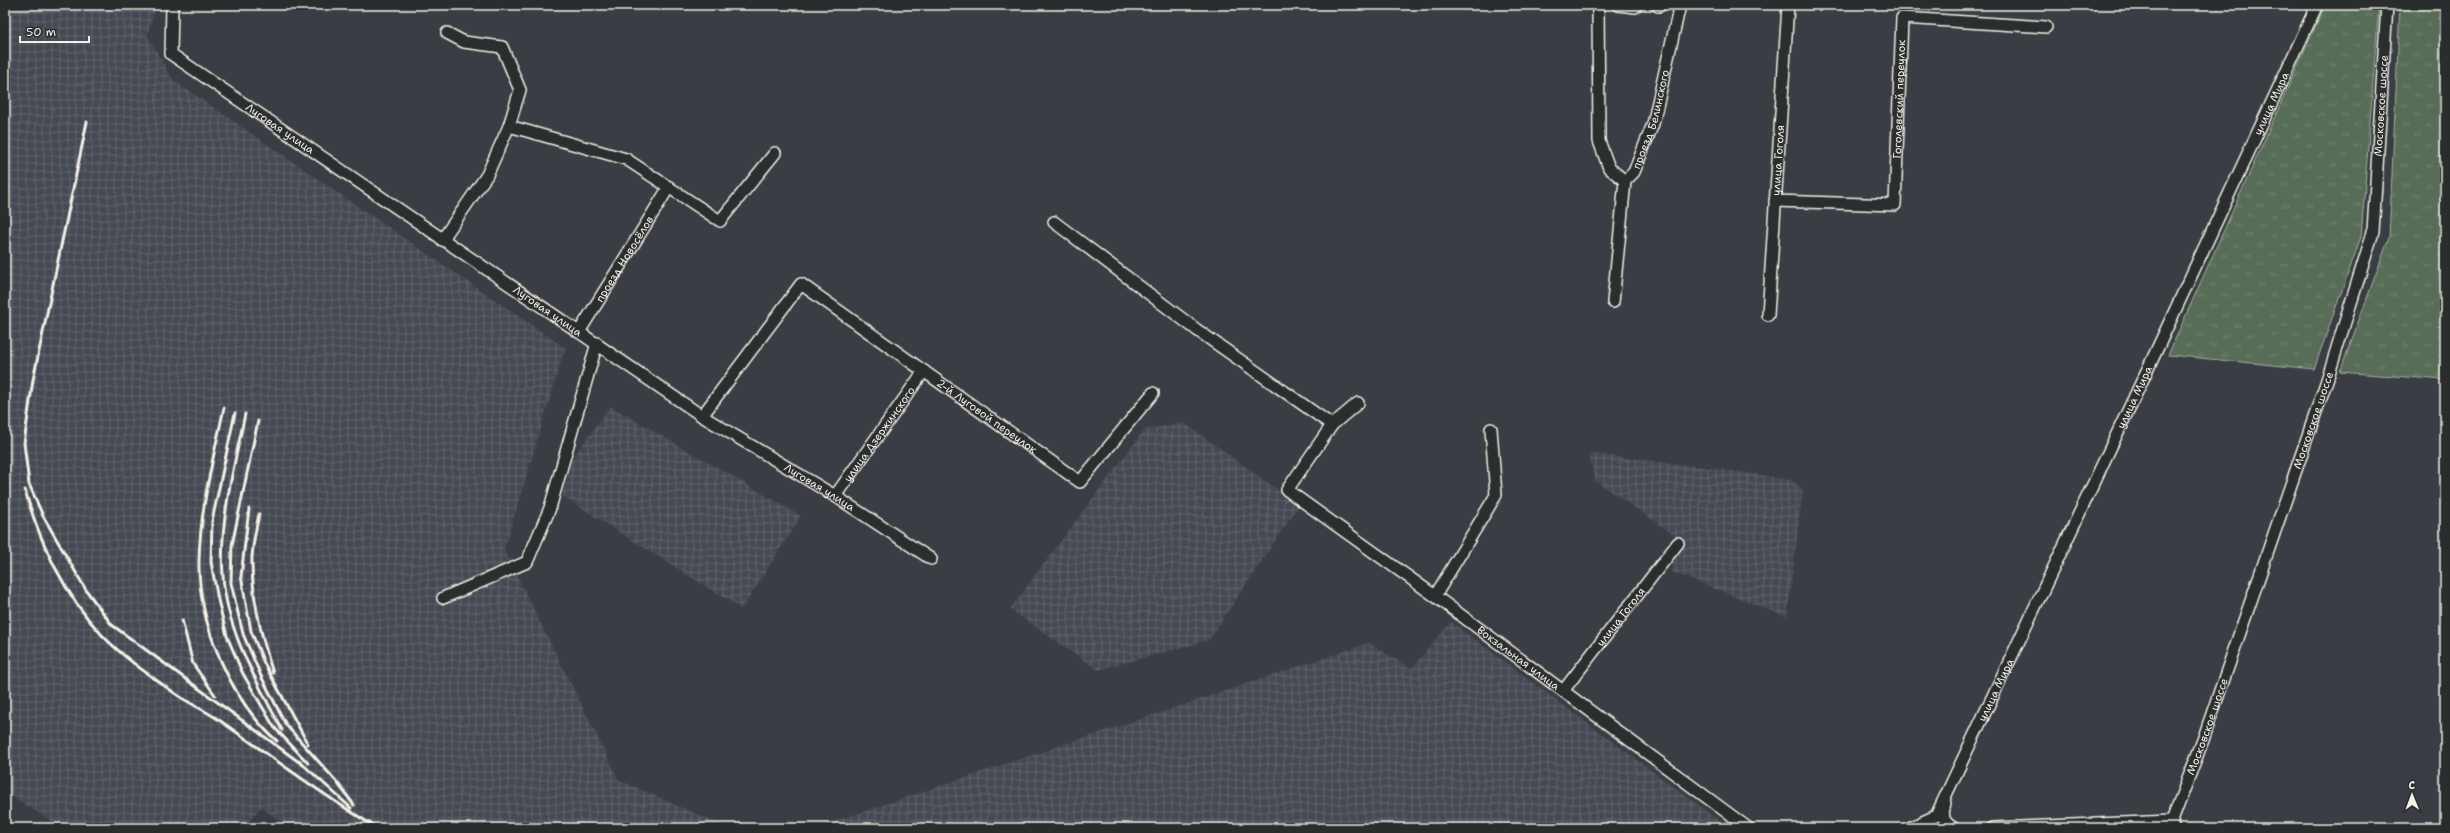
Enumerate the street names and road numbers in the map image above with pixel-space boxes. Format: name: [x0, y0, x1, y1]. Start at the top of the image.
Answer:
street label: Гоголевский переулок: [1889, 39, 1909, 159]
street label: Московское шоссе: [2370, 55, 2391, 157]
street label: проезд Белинского: [1629, 68, 1673, 171]
street label: улица Мира: [2250, 69, 2292, 137]
street label: Луговая улица: [243, 100, 318, 157]
street label: улица Гоголя: [1768, 124, 1788, 196]
street label: проезд Новосёлов: [592, 213, 657, 305]
street label: Луговая улица: [510, 282, 585, 340]
street label: улица Мира: [2113, 363, 2156, 431]
street label: Московское шоссе: [2289, 370, 2337, 471]
street label: 2-й Луговой переулок: [934, 375, 1040, 457]
street label: улица Дзержинского: [840, 383, 918, 485]
street label: Луговая улица: [781, 460, 858, 515]
street label: улица Гоголя: [1593, 584, 1648, 649]
street label: Вокзальная улица: [1474, 622, 1563, 694]
street label: улица Мира: [1974, 656, 2017, 724]
street label: Московское шоссе: [2183, 676, 2231, 777]

